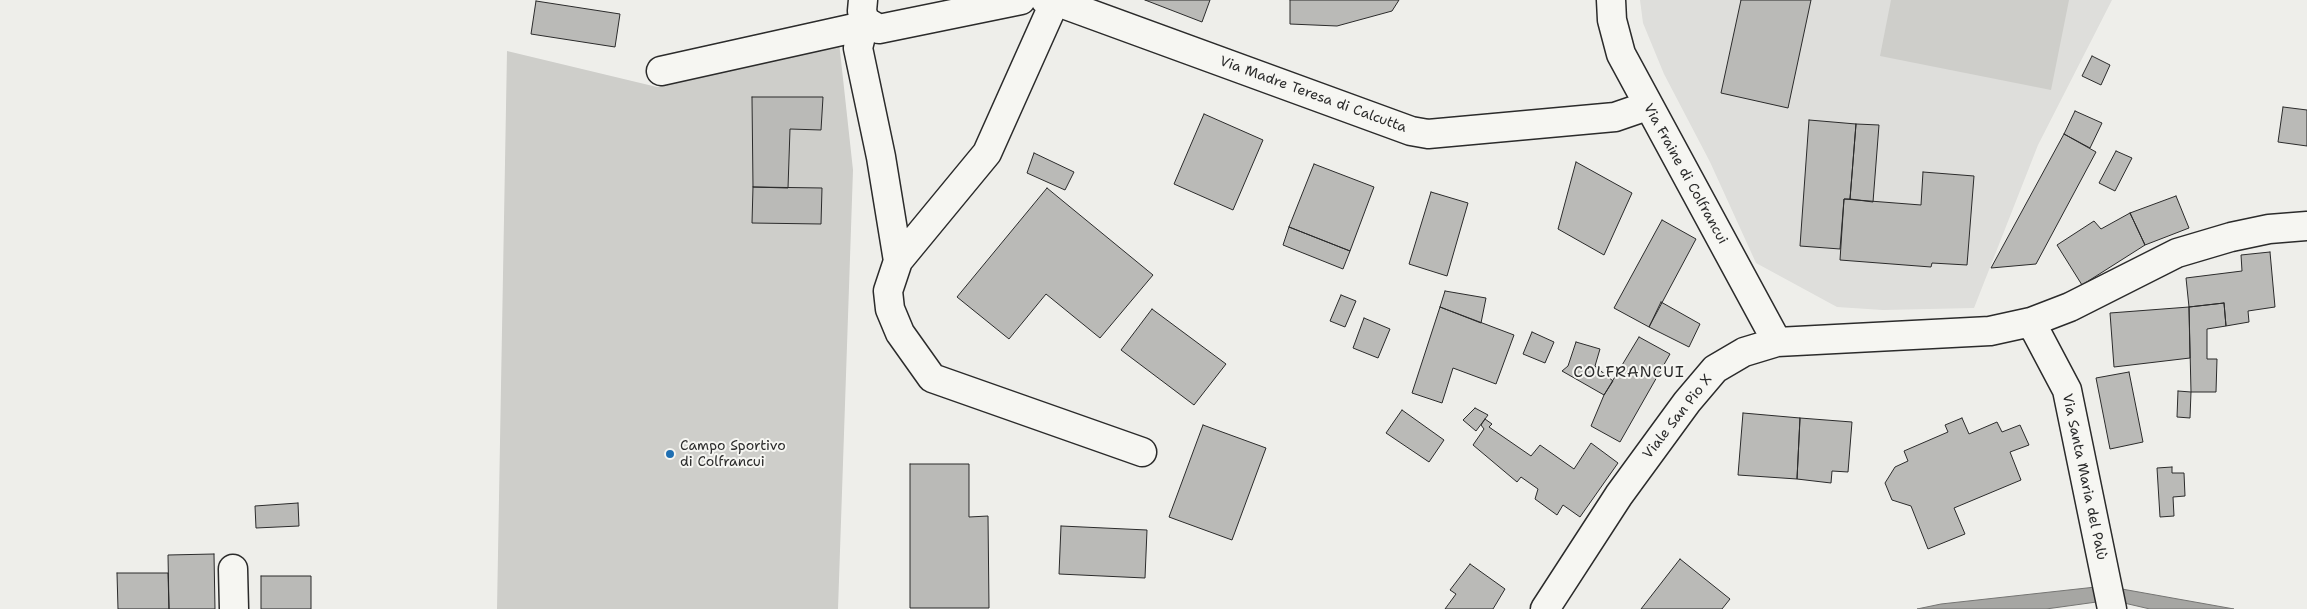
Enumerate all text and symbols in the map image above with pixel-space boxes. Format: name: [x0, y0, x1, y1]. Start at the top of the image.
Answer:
street label: Via Madre Teresa di Calcutta: [1217, 53, 1409, 137]
street label: Via Fraine di Colfrancui: [1639, 101, 1731, 247]
district label: COLFRANCUI: [1572, 363, 1686, 383]
street label: Viale San Pio X: [1640, 371, 1716, 463]
street label: Via Santa Maria del Palù: [2058, 392, 2110, 562]
place label: Campo Sportivo di Colfrancui: [680, 438, 786, 471]
marker: Campo Sportivo di Colfrancui: [664, 448, 676, 460]

